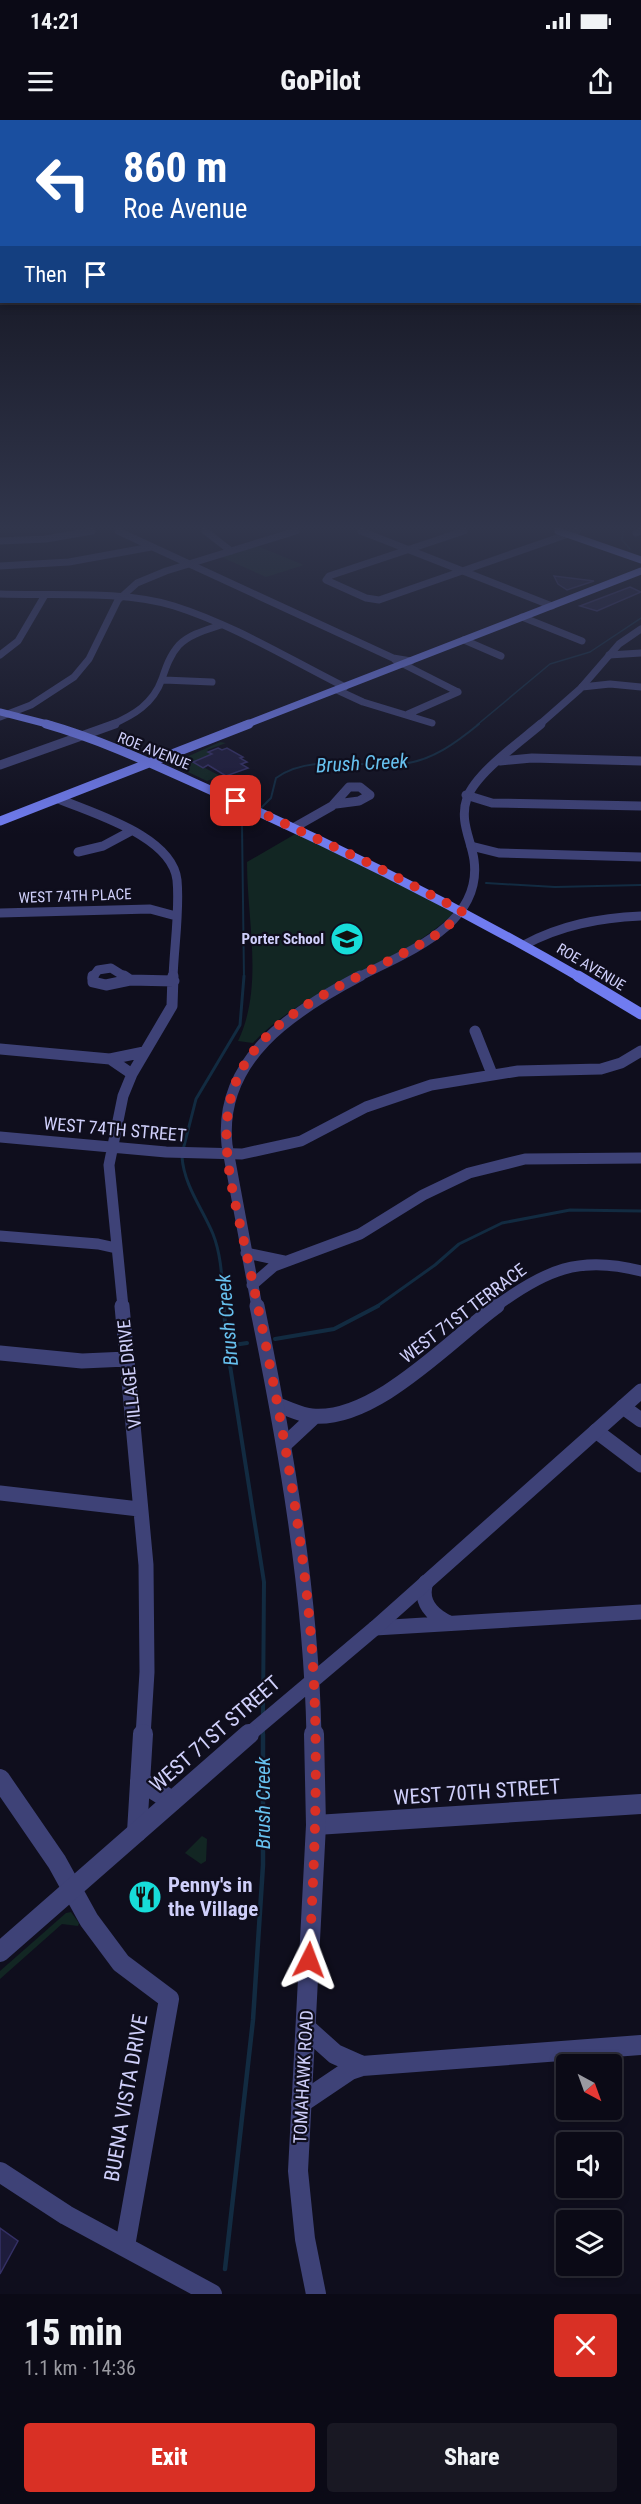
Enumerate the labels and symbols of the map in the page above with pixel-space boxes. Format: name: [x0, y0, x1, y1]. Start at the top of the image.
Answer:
street label: ROE AVENUE: [115, 728, 193, 774]
water label: Brush Creek: [315, 749, 410, 777]
pin: [210, 775, 261, 826]
street label: WEST 74TH PLACE: [18, 885, 132, 907]
school or university icon: Porter School: [329, 921, 365, 957]
place label: Porter School: [241, 930, 324, 948]
street label: ROE AVENUE: [553, 939, 629, 995]
street label: WEST 74TH STREET: [43, 1112, 187, 1146]
street label: WEST 71ST TERRACE: [396, 1259, 530, 1367]
water label: Brush Creek: [211, 1272, 243, 1367]
street label: VILLAGE DRIVE: [113, 1319, 145, 1429]
street label: WEST 71ST STREET: [145, 1671, 285, 1797]
water label: Brush Creek: [251, 1756, 275, 1849]
street label: WEST 70TH STREET: [393, 1774, 561, 1810]
place label: Penny's in the Village: [168, 1873, 258, 1921]
restaurant icon: Penny's in the Village: [127, 1879, 163, 1915]
position arrow: [277, 1928, 341, 1992]
street label: TOMAHAWK ROAD: [289, 2010, 317, 2144]
street label: BUENA VISTA DRIVE: [99, 2013, 153, 2183]
north arrow: [556, 2054, 622, 2120]

